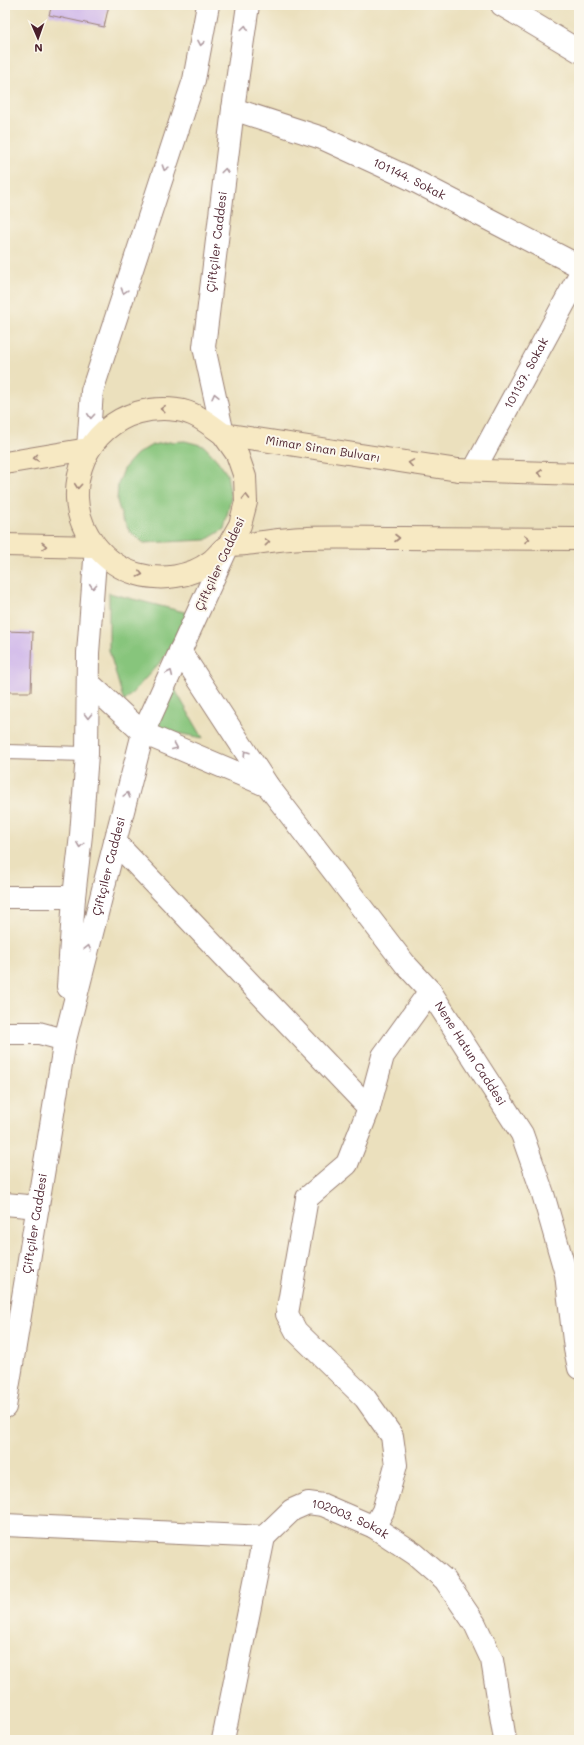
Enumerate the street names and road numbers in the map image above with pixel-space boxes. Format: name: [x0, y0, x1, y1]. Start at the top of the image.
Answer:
street label: 101144. Sokak: [371, 154, 449, 203]
street label: Çiftçiler Caddesi: [202, 190, 230, 293]
street label: 101137. Sokak: [500, 334, 551, 411]
street label: Mimar Sinan Bulvarı: [265, 431, 382, 465]
street label: Çiftçiler Caddesi: [190, 514, 248, 613]
street label: Çiftçiler Caddesi: [88, 815, 128, 917]
street label: Nene Hatun Caddesi: [432, 998, 511, 1108]
street label: Çiftçiler Caddesi: [18, 1172, 50, 1275]
street label: 102003. Sokak: [311, 1495, 392, 1542]

